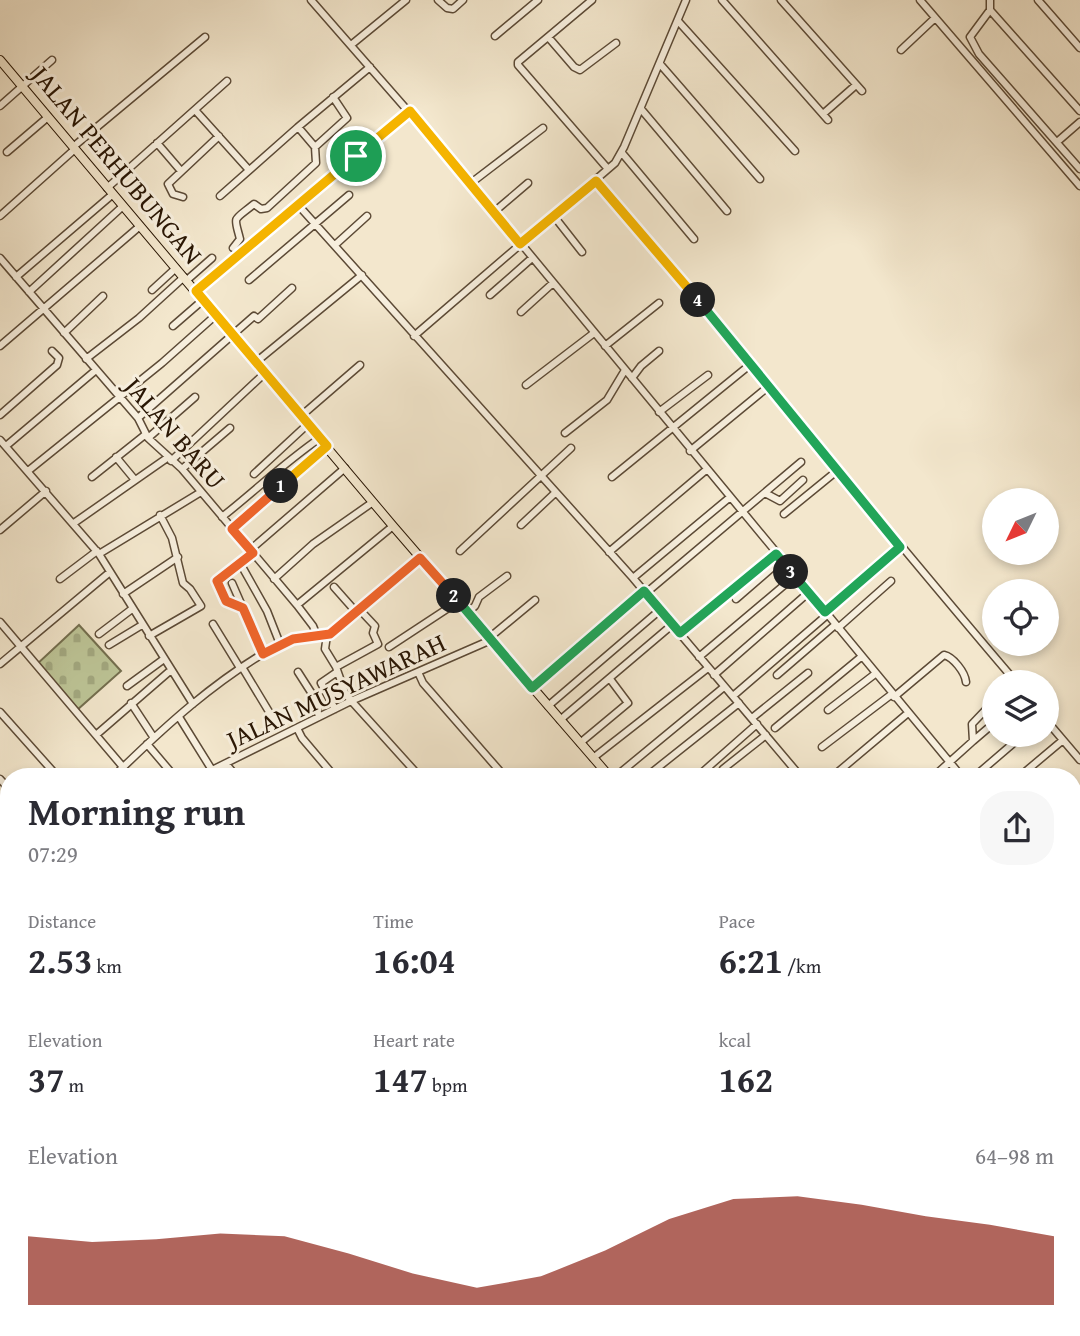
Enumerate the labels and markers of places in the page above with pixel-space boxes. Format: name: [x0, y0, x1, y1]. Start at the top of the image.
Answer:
pin: [326, 126, 386, 186]
pin: 4: [680, 282, 716, 318]
pin: 1: [264, 468, 298, 504]
pin: 3: [774, 554, 808, 590]
pin: 2: [436, 578, 472, 614]

